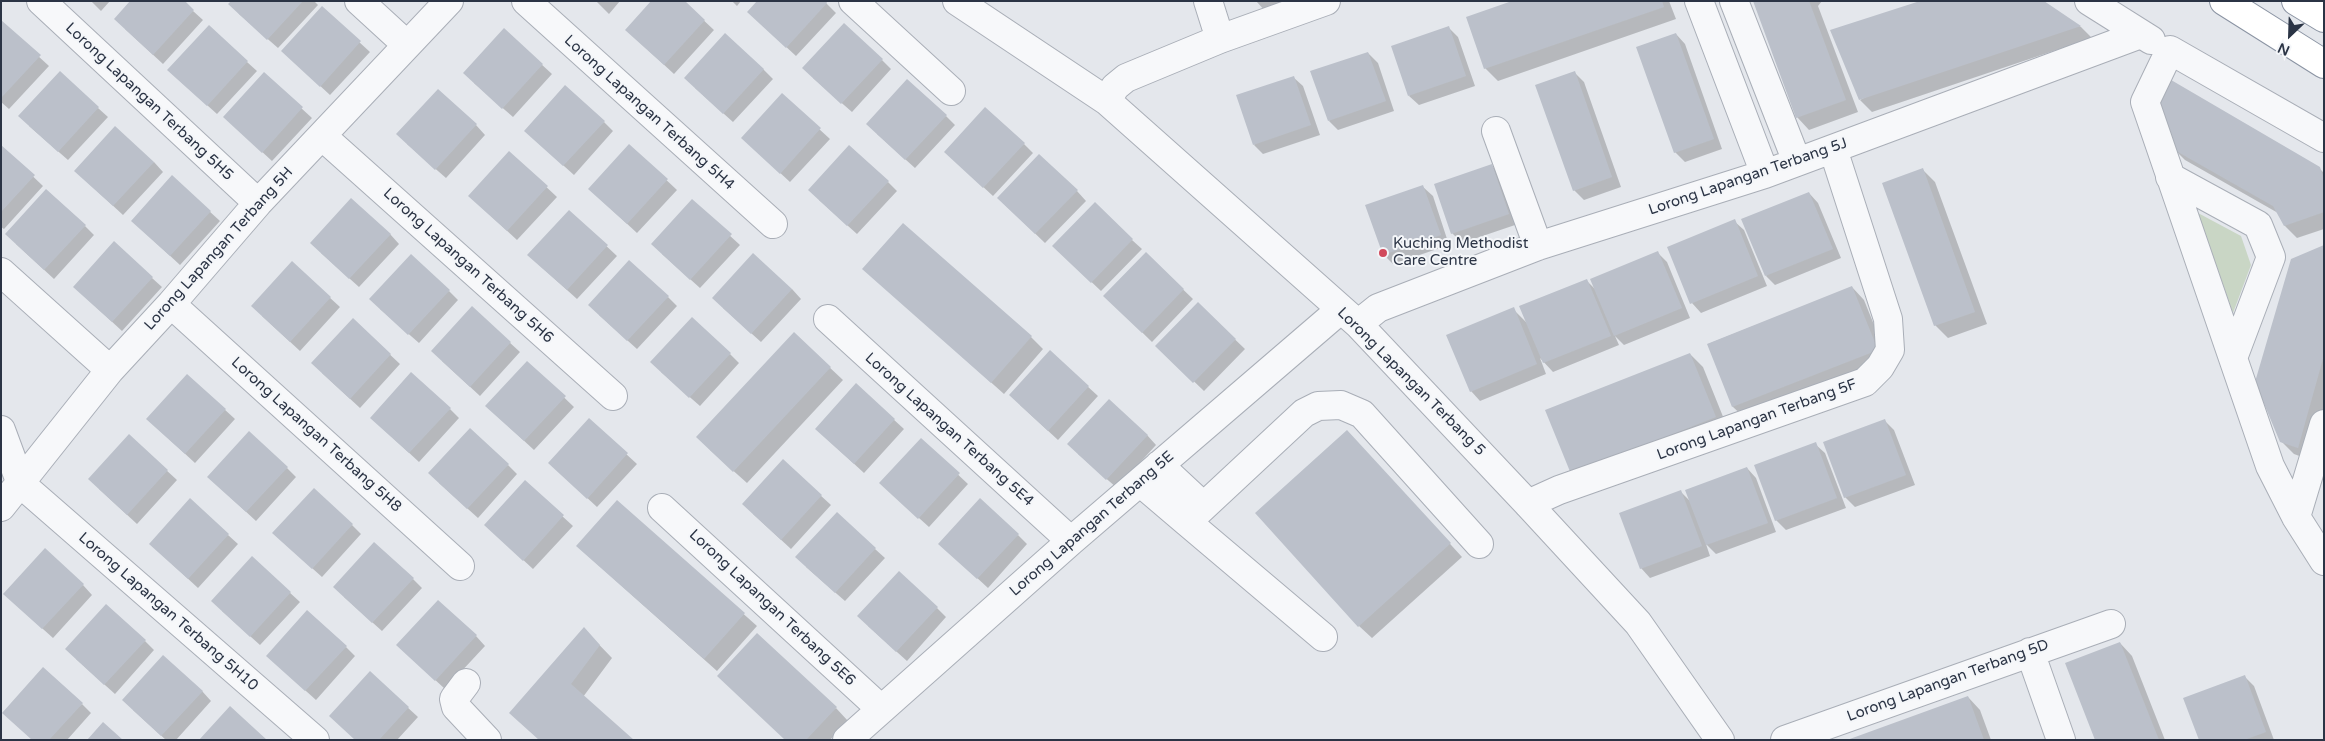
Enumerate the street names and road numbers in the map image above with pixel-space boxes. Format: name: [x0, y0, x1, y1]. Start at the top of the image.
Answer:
street label: Lorong Lapangan Terbang 5H5: [61, 19, 237, 185]
street label: Lorong Lapangan Terbang 5H4: [560, 32, 738, 194]
street label: Lorong Lapangan Terbang 5J: [1646, 134, 1850, 220]
street label: Lorong Lapangan Terbang 5H: [141, 164, 297, 334]
street label: Lorong Lapangan Terbang 5H6: [379, 185, 557, 347]
street label: Lorong Lapangan Terbang 5: [1333, 304, 1489, 460]
street label: Lorong Lapangan Terbang 5E4: [861, 349, 1037, 511]
street label: Lorong Lapangan Terbang 5H8: [227, 354, 405, 516]
street label: Lorong Lapangan Terbang 5F: [1655, 375, 1859, 465]
street label: Lorong Lapangan Terbang 5E: [1006, 448, 1178, 600]
street label: Lorong Lapangan Terbang 5E6: [685, 526, 859, 690]
street label: Lorong Lapangan Terbang 5H10: [74, 529, 262, 695]
street label: Lorong Lapangan Terbang 5D: [1845, 636, 2051, 726]

